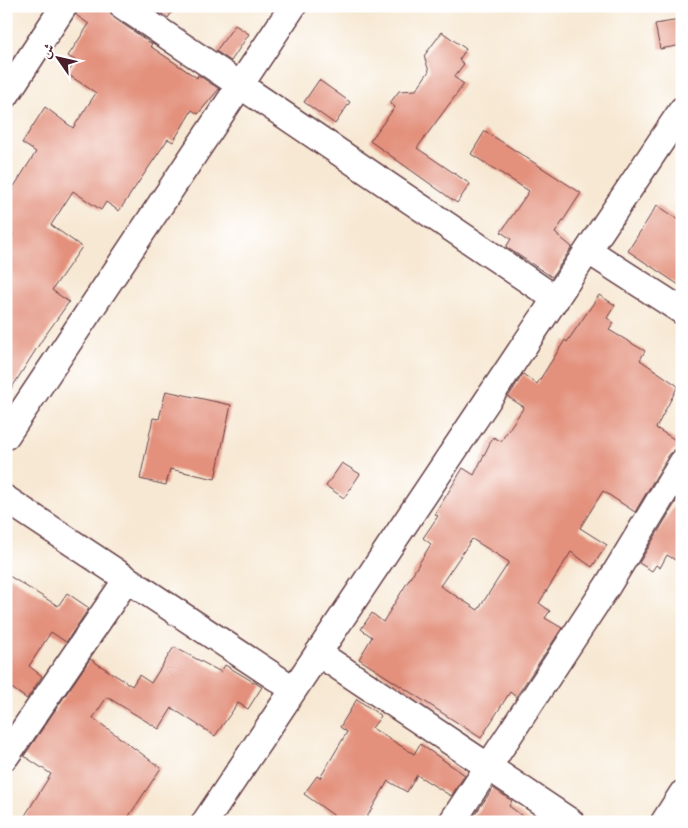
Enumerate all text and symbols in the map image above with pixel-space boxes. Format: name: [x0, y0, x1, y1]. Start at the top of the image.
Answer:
north arrow: [32, 32, 82, 82]
text: ش: [35, 39, 59, 62]

